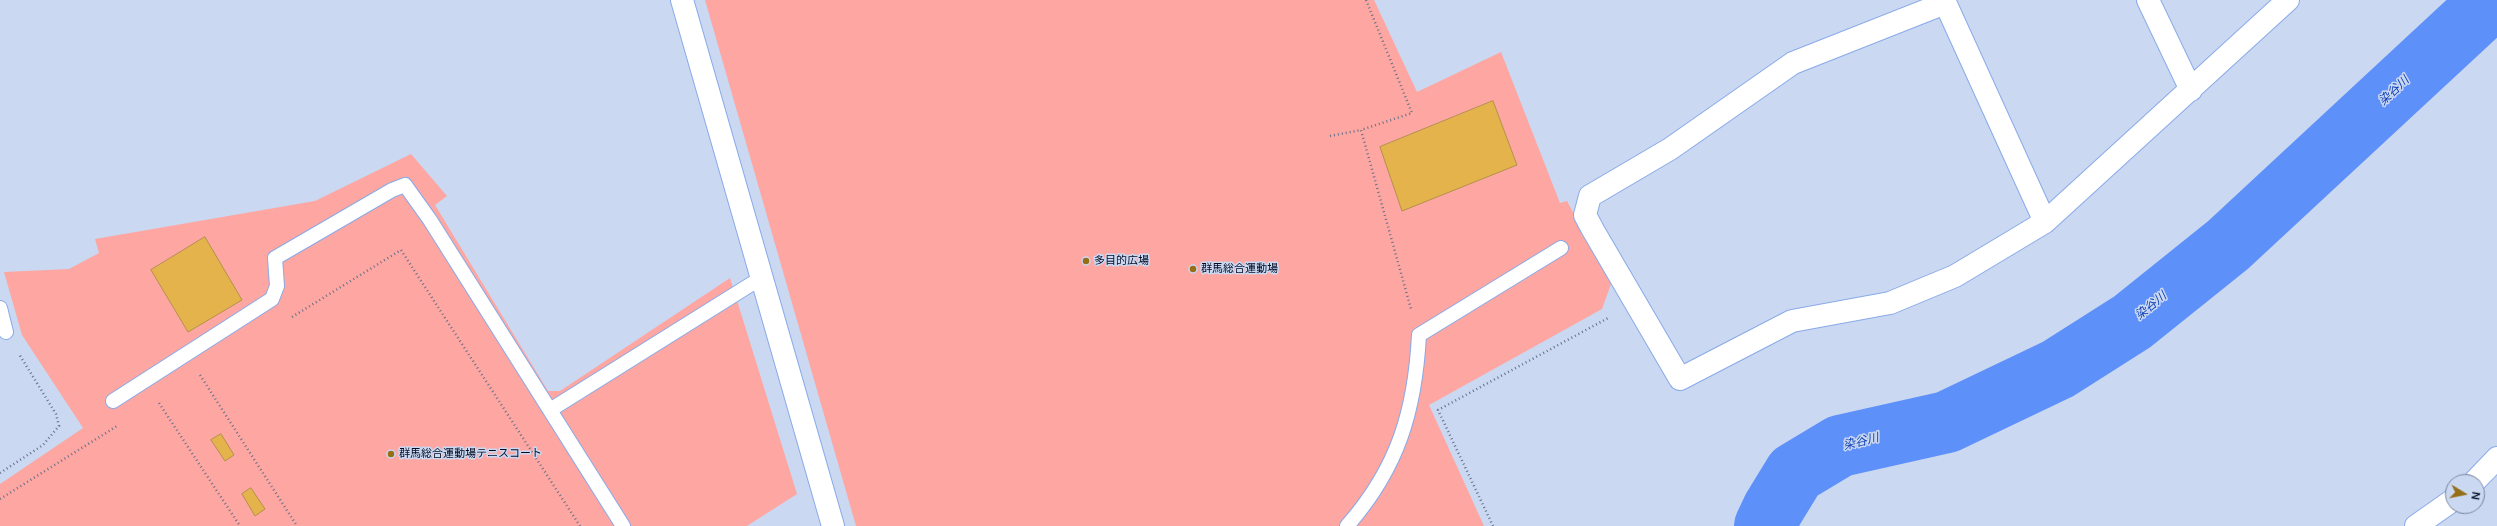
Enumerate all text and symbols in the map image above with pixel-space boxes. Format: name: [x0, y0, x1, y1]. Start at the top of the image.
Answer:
water label: 染谷川: [2376, 73, 2412, 109]
place label: 多目的広場: [1094, 254, 1149, 268]
marker: 多目的広場: [1081, 256, 1091, 266]
place label: 群馬総合運動場: [1201, 262, 1278, 276]
marker: 群馬総合運動場: [1188, 264, 1198, 274]
water label: 染谷川: [2132, 289, 2170, 323]
water label: 染谷川: [1842, 431, 1880, 453]
place label: 群馬総合運動場テニスコート: [399, 447, 542, 461]
marker: 群馬総合運動場テニスコート: [386, 449, 396, 459]
north arrow: [2445, 474, 2485, 514]
text: N: [2468, 491, 2484, 501]

